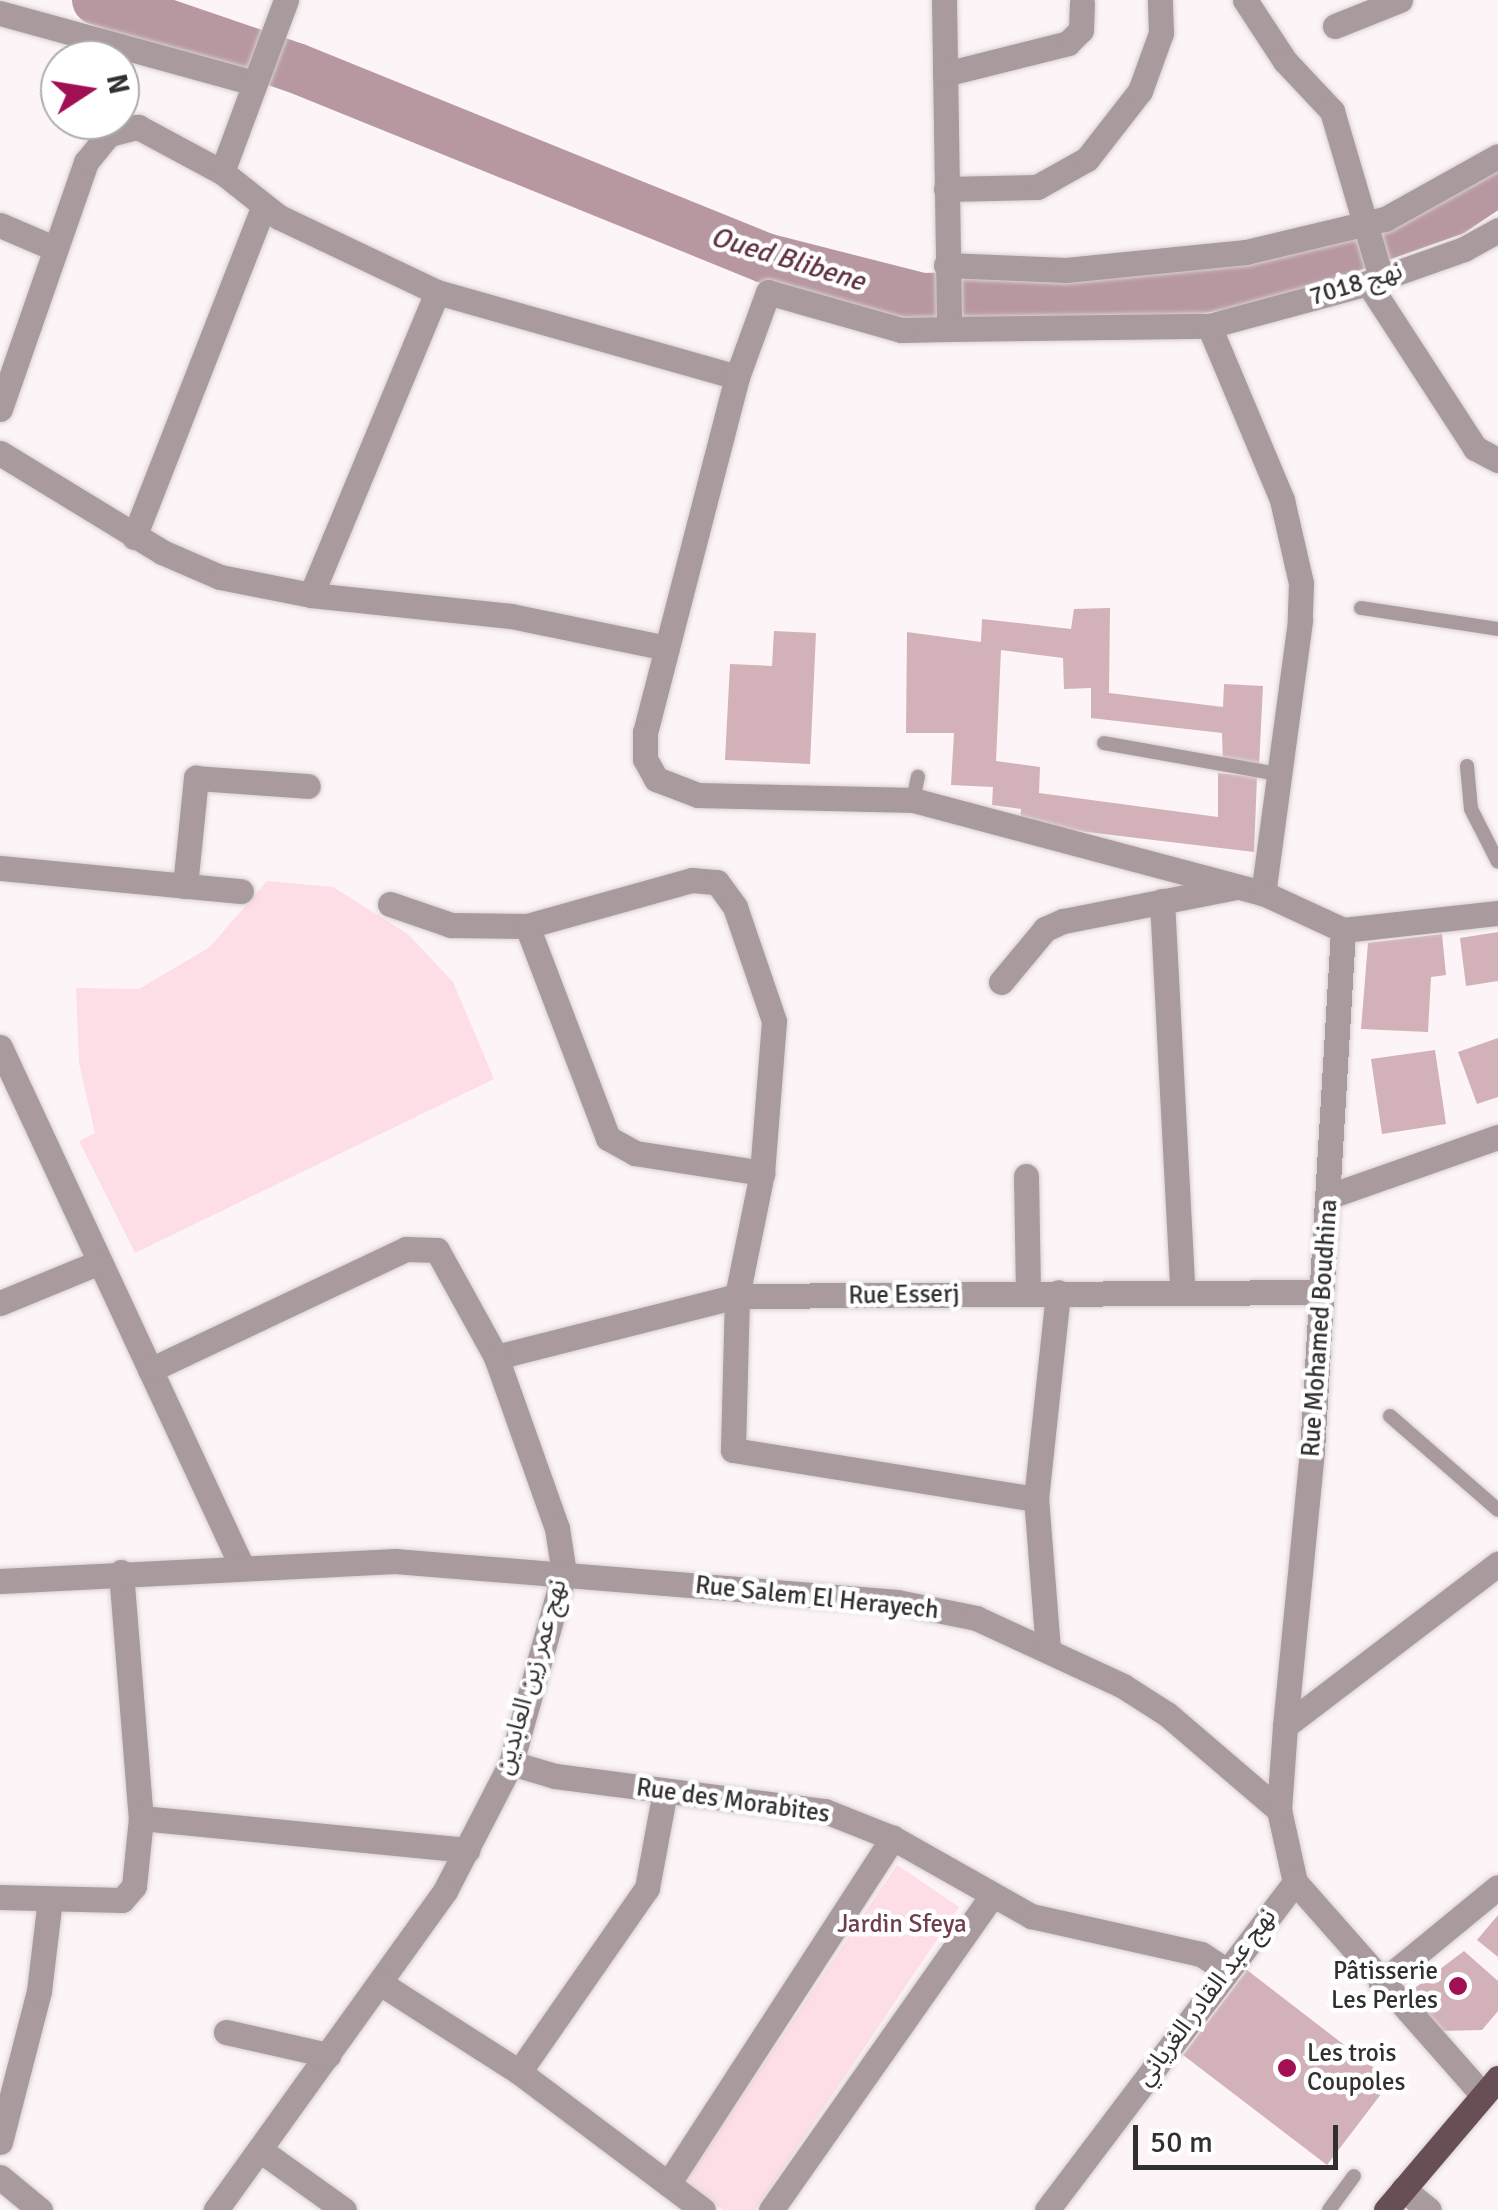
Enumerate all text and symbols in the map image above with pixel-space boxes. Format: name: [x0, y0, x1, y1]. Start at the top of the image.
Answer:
north arrow: [40, 40, 140, 140]
text: N: [99, 71, 136, 97]
water label: Oued Blibene: [707, 220, 869, 298]
street label: نهج 7018: [1306, 256, 1406, 312]
street label: Rue Mohamed Boudhina: [1296, 1198, 1344, 1458]
street label: Rue Esserj: [848, 1279, 960, 1311]
street label: Rue Salem El Herayech: [694, 1570, 940, 1626]
street label: نهج عمر زين العابدين: [489, 1576, 573, 1778]
street label: Rue des Morabites: [634, 1773, 832, 1829]
street label: نهج عبد القادر الغرياني: [1130, 1902, 1282, 2092]
park label: Jardin Sfeya: [837, 1909, 967, 1939]
place label: Pâtisserie Les Perles: [1331, 1957, 1438, 2016]
marker: Pâtisserie Les Perles: [1447, 1975, 1469, 1997]
place label: Les trois Coupoles: [1307, 2039, 1405, 2098]
marker: Les trois Coupoles: [1276, 2057, 1298, 2079]
scale bar: [1138, 2105, 1343, 2167]
text: 50 m: [1150, 2124, 1213, 2161]

